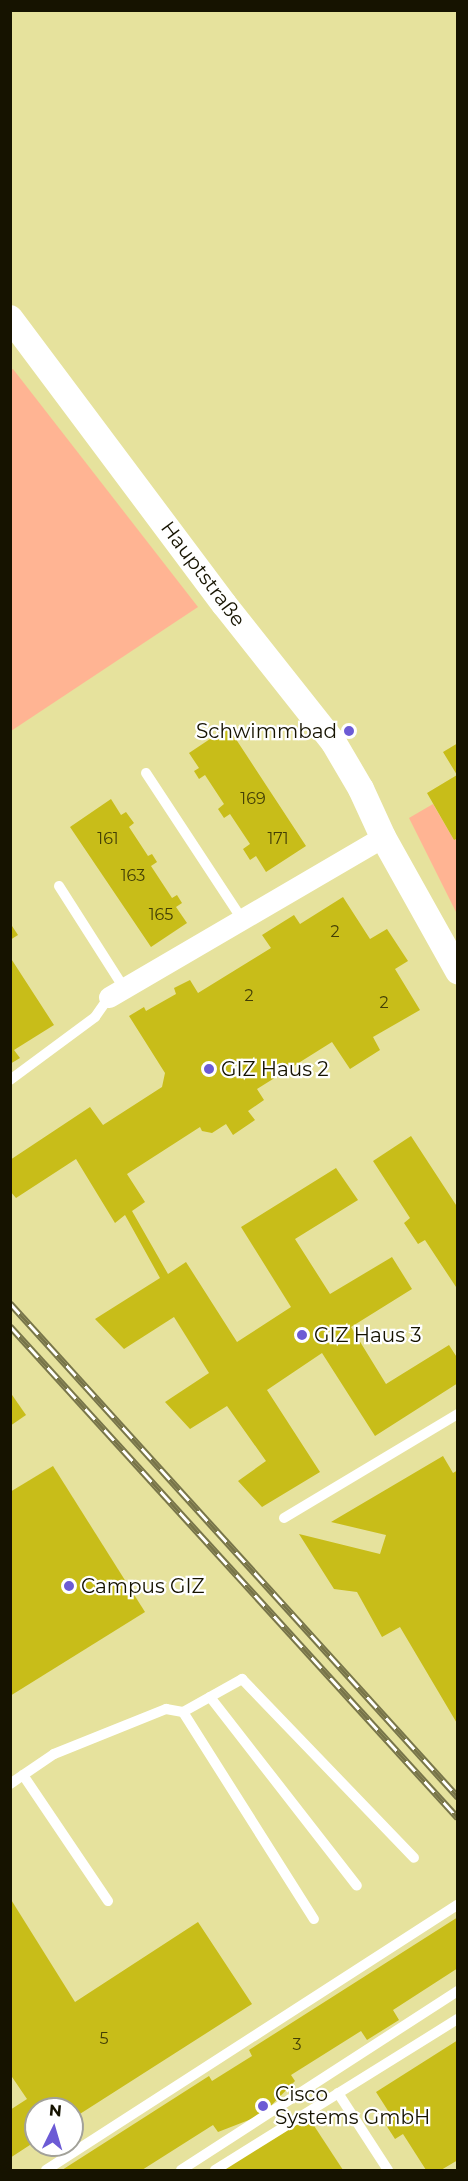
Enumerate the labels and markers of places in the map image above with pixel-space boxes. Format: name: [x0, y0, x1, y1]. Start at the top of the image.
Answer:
place label: Schwimmbad: [196, 719, 337, 743]
marker: Schwimmbad: [342, 724, 356, 738]
place label: GIZ Haus 2: [221, 1057, 329, 1081]
marker: GIZ Haus 2: [202, 1062, 216, 1076]
place label: GIZ Haus 3: [314, 1323, 422, 1347]
marker: GIZ Haus 3: [295, 1328, 309, 1342]
place label: Campus GIZ: [81, 1574, 205, 1598]
marker: Campus GIZ: [62, 1579, 76, 1593]
place label: Cisco Systems GmbH: [275, 2082, 430, 2129]
marker: Cisco Systems GmbH: [256, 2099, 270, 2113]

